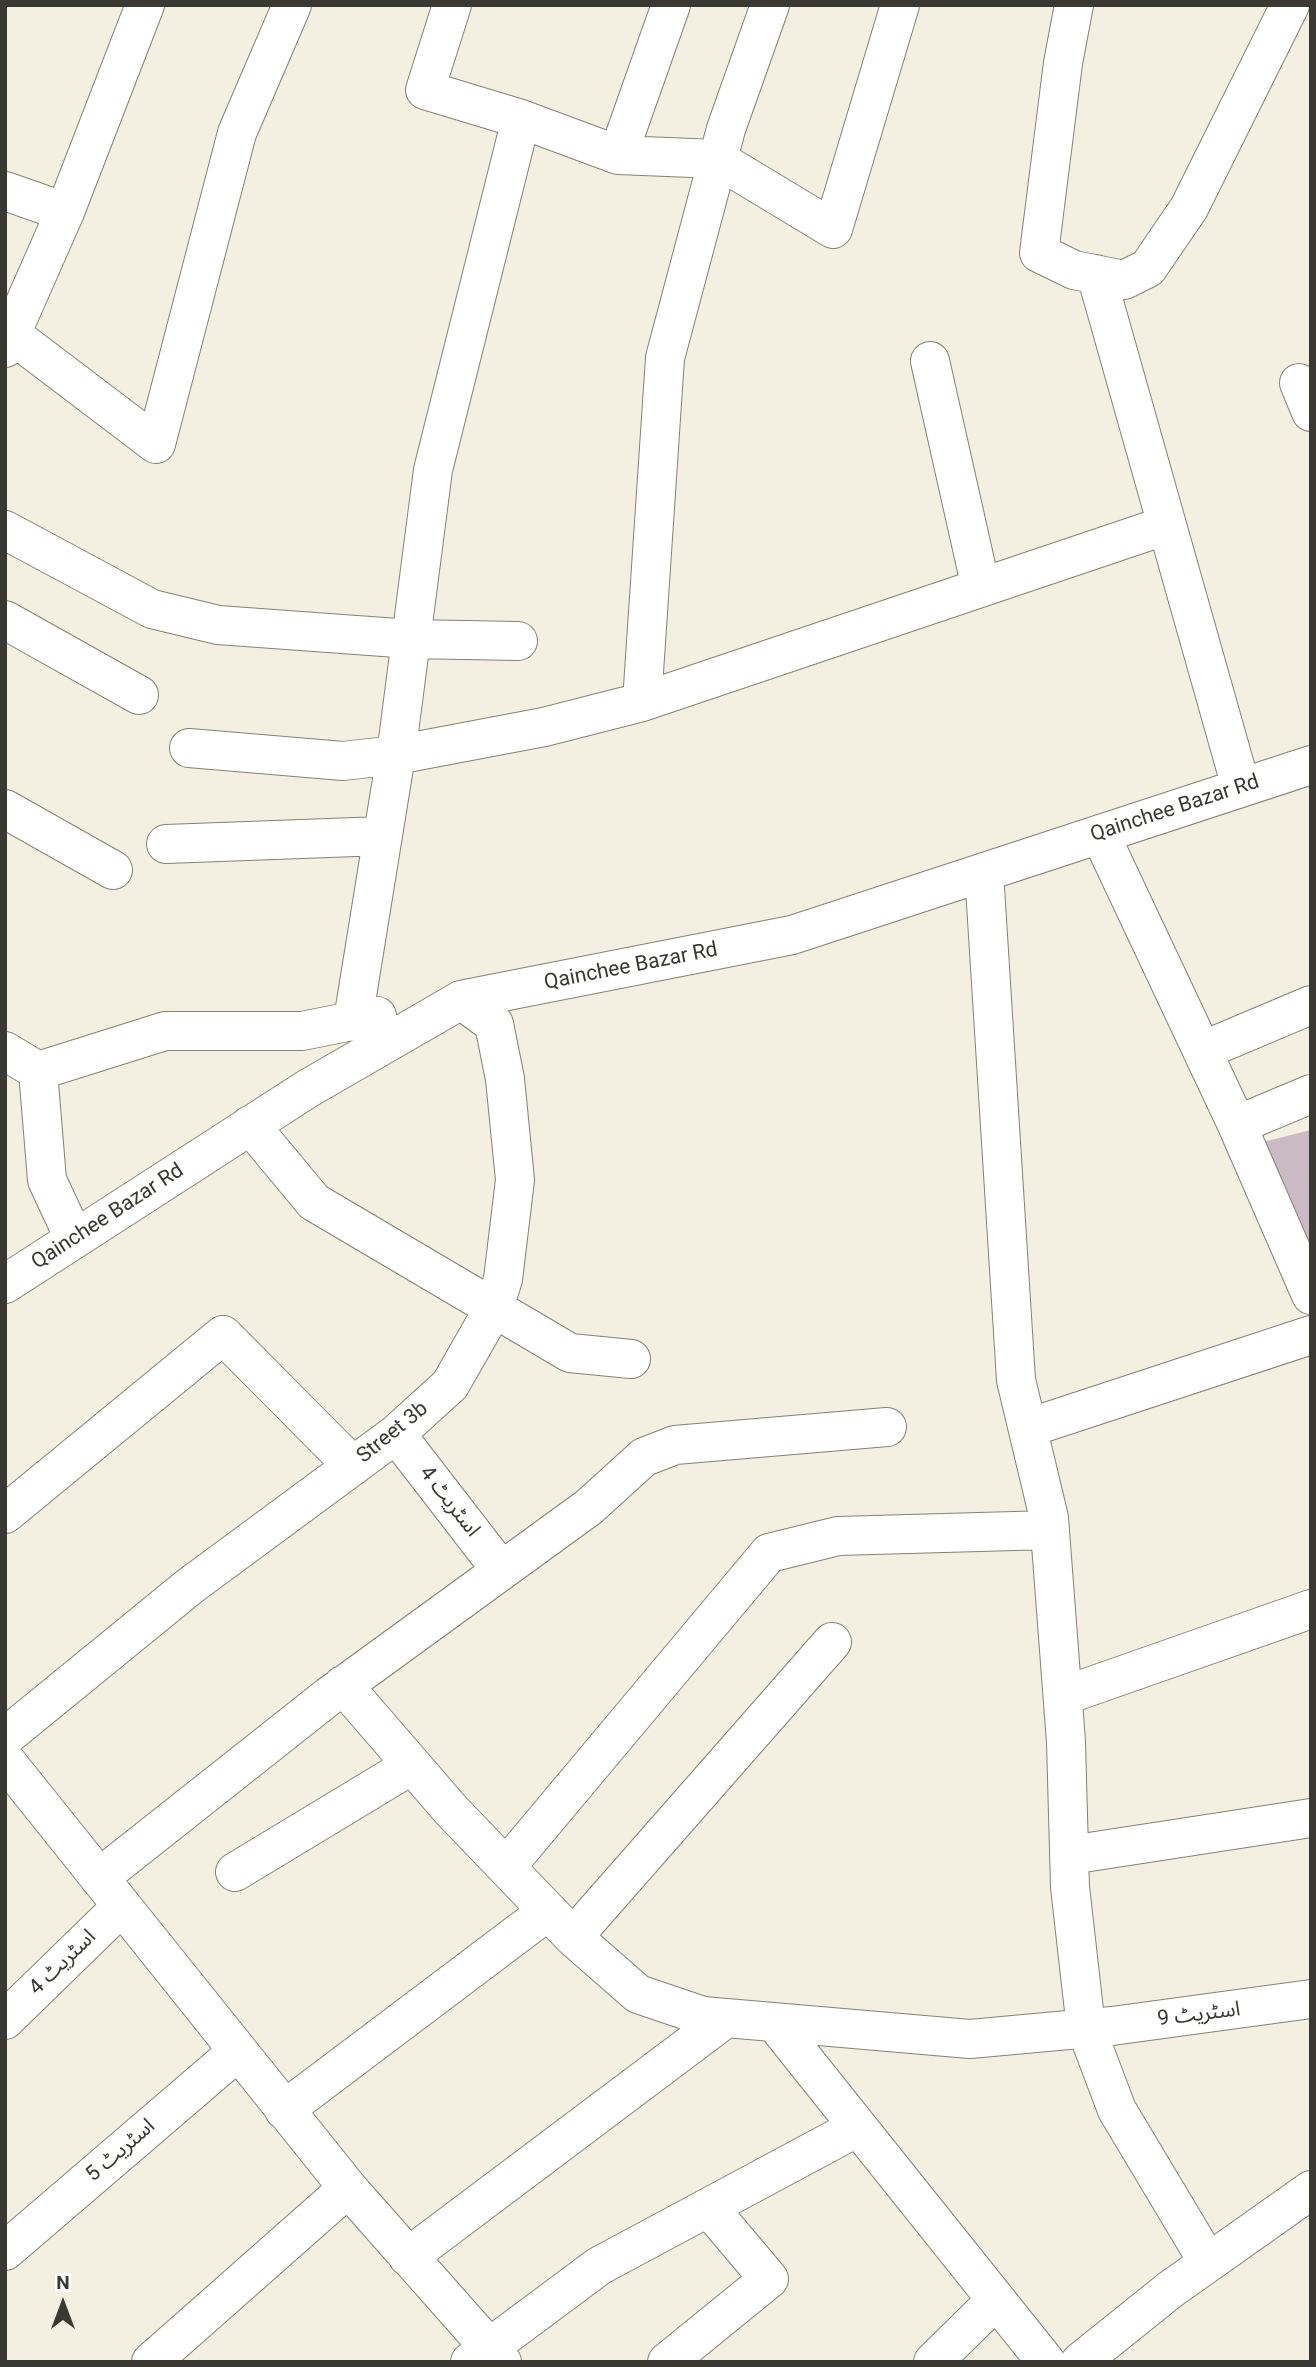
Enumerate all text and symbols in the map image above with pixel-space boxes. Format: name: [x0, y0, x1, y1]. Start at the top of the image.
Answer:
street label: Qainchee Bazar Rd: [1087, 770, 1263, 848]
street label: Qainchee Bazar Rd: [542, 938, 720, 996]
street label: Qainchee Bazar Rd: [27, 1158, 189, 1276]
street label: Street 3b: [352, 1397, 434, 1469]
street label: اسٹریٹ 4: [413, 1461, 485, 1543]
street label: اسٹریٹ 4: [24, 1925, 102, 2001]
street label: اسٹریٹ 9: [1156, 1997, 1242, 2033]
street label: اسٹریٹ 5: [81, 2114, 161, 2188]
north arrow: [28, 2269, 98, 2339]
text: N: [56, 2271, 70, 2294]

